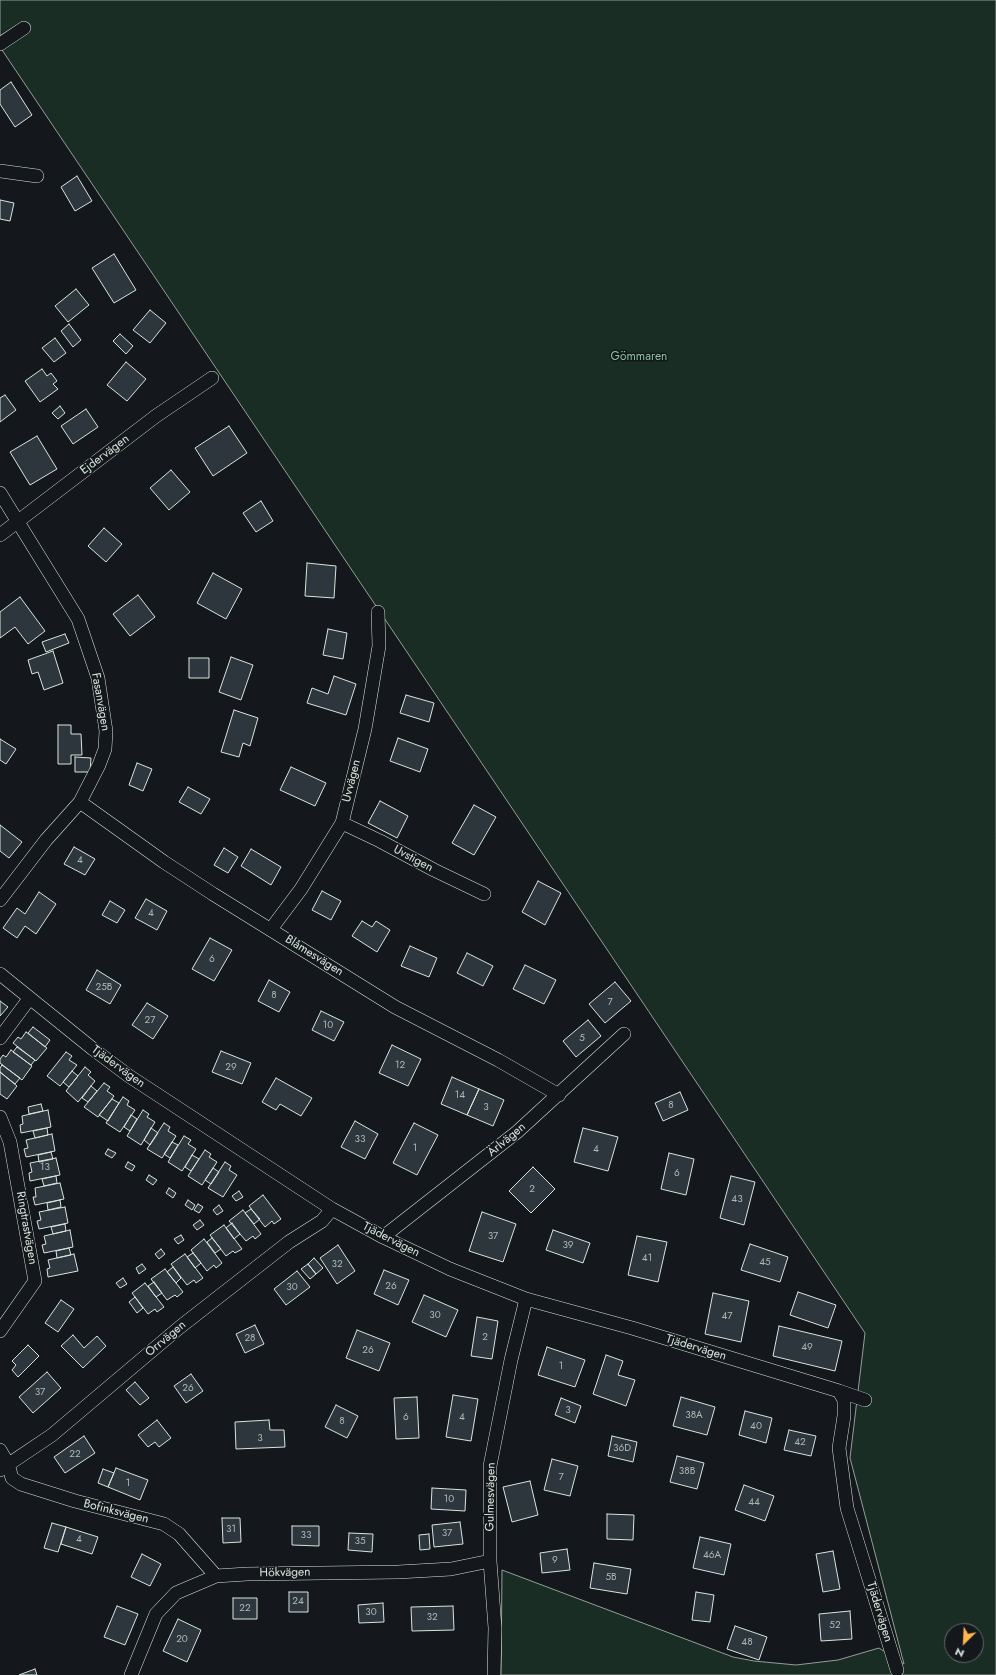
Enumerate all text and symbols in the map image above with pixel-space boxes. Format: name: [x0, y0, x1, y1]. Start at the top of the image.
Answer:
park label: Gömmaren: [611, 350, 667, 364]
street label: Ejdervägen: [78, 432, 132, 478]
street label: Fasanvägen: [88, 672, 112, 732]
street label: Uvvägen: [340, 758, 364, 804]
street label: Uvstigen: [391, 843, 435, 875]
house number: 4: [77, 855, 83, 867]
house number: 4: [148, 908, 154, 920]
street label: Blåmesvägen: [282, 932, 346, 980]
house number: 6: [209, 954, 215, 966]
house number: 25B: [96, 982, 112, 994]
house number: 8: [271, 990, 277, 1002]
house number: 7: [607, 997, 613, 1009]
house number: 27: [145, 1015, 155, 1027]
house number: 10: [323, 1020, 333, 1032]
house number: 5: [579, 1033, 585, 1045]
street label: Tjädervägen: [89, 1043, 147, 1091]
house number: 12: [395, 1060, 405, 1072]
house number: 29: [225, 1062, 237, 1074]
house number: 14: [455, 1090, 465, 1102]
house number: 8: [668, 1100, 674, 1112]
house number: 3: [483, 1102, 489, 1114]
street label: Ärlvägen: [485, 1120, 529, 1160]
house number: 33: [355, 1134, 365, 1146]
house number: 1: [413, 1143, 417, 1155]
house number: 4: [593, 1144, 599, 1156]
house number: 13: [40, 1162, 50, 1174]
house number: 6: [674, 1168, 680, 1180]
house number: 2: [529, 1184, 535, 1196]
street label: Ringtrastvägen: [12, 1190, 40, 1266]
house number: 43: [731, 1194, 743, 1206]
street label: Tjädervägen: [360, 1219, 422, 1261]
house number: 37: [488, 1231, 498, 1243]
house number: 39: [562, 1240, 574, 1252]
house number: 41: [642, 1253, 652, 1265]
house number: 45: [759, 1257, 771, 1269]
house number: 32: [331, 1259, 343, 1271]
house number: 26: [385, 1281, 397, 1293]
house number: 30: [286, 1282, 298, 1294]
house number: 30: [429, 1310, 441, 1322]
house number: 47: [721, 1311, 733, 1323]
street label: Orrvägen: [143, 1318, 189, 1360]
house number: 2: [482, 1332, 488, 1344]
street label: Tjädervägen: [664, 1332, 728, 1364]
house number: 28: [244, 1333, 256, 1345]
house number: 49: [801, 1342, 813, 1354]
house number: 26: [362, 1345, 374, 1357]
house number: 1: [559, 1361, 563, 1373]
house number: 26: [182, 1383, 194, 1395]
house number: 37: [35, 1387, 45, 1399]
house number: 3: [565, 1405, 571, 1417]
house number: 38A: [685, 1410, 703, 1422]
house number: 6: [403, 1412, 409, 1424]
house number: 4: [459, 1412, 465, 1424]
house number: 8: [339, 1416, 345, 1428]
house number: 40: [750, 1421, 762, 1433]
house number: 3: [257, 1433, 263, 1445]
house number: 42: [794, 1437, 806, 1449]
house number: 36D: [613, 1443, 631, 1455]
house number: 22: [69, 1449, 81, 1461]
street label: Gulmesvägen: [483, 1462, 499, 1532]
house number: 38B: [679, 1466, 695, 1478]
house number: 7: [558, 1472, 564, 1484]
house number: 1: [126, 1478, 130, 1490]
house number: 10: [444, 1494, 454, 1506]
street label: Bofinksvägen: [82, 1497, 150, 1527]
house number: 44: [748, 1497, 760, 1509]
house number: 31: [226, 1524, 236, 1536]
house number: 37: [442, 1528, 452, 1540]
house number: 33: [301, 1530, 311, 1542]
house number: 4: [76, 1534, 82, 1546]
house number: 35: [354, 1536, 366, 1548]
house number: 46A: [703, 1550, 721, 1562]
house number: 9: [552, 1555, 558, 1567]
street label: Hökvägen: [259, 1565, 311, 1581]
house number: 5B: [605, 1572, 617, 1584]
street label: Tjädervägen: [863, 1580, 895, 1644]
house number: 24: [292, 1596, 304, 1608]
house number: 22: [239, 1603, 251, 1615]
house number: 30: [365, 1607, 377, 1619]
house number: 32: [426, 1612, 438, 1624]
house number: 52: [829, 1620, 841, 1632]
north arrow: [944, 1623, 984, 1663]
house number: 20: [176, 1634, 188, 1646]
house number: 48: [741, 1637, 753, 1649]
text: N: [952, 1644, 967, 1662]

